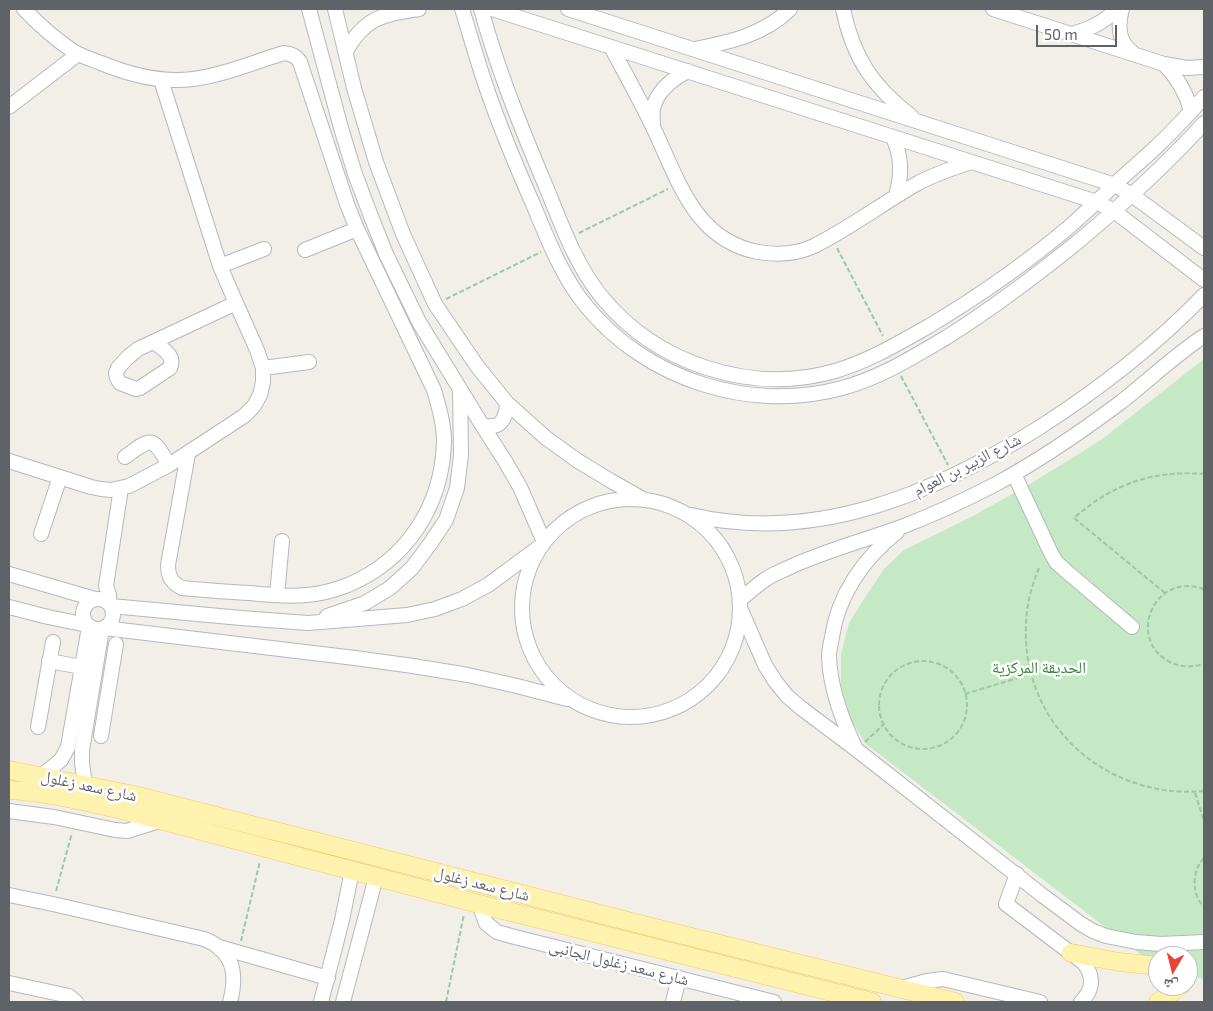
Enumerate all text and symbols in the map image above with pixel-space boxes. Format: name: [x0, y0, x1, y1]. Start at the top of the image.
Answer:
scale bar: [1038, 15, 1119, 47]
text: 50 m: [1044, 25, 1078, 43]
street label: شارع الزبير بن العوام: [910, 430, 1024, 500]
park label: الحديقة المركزية: [992, 658, 1086, 678]
street label: شارع سعد زغلول: [39, 766, 139, 806]
street label: شارع سعد زغلول: [432, 863, 532, 905]
street label: شارع سعد زغلول الجانبى: [547, 936, 691, 990]
north arrow: [1148, 946, 1198, 996]
text: ش: [1162, 976, 1180, 995]

